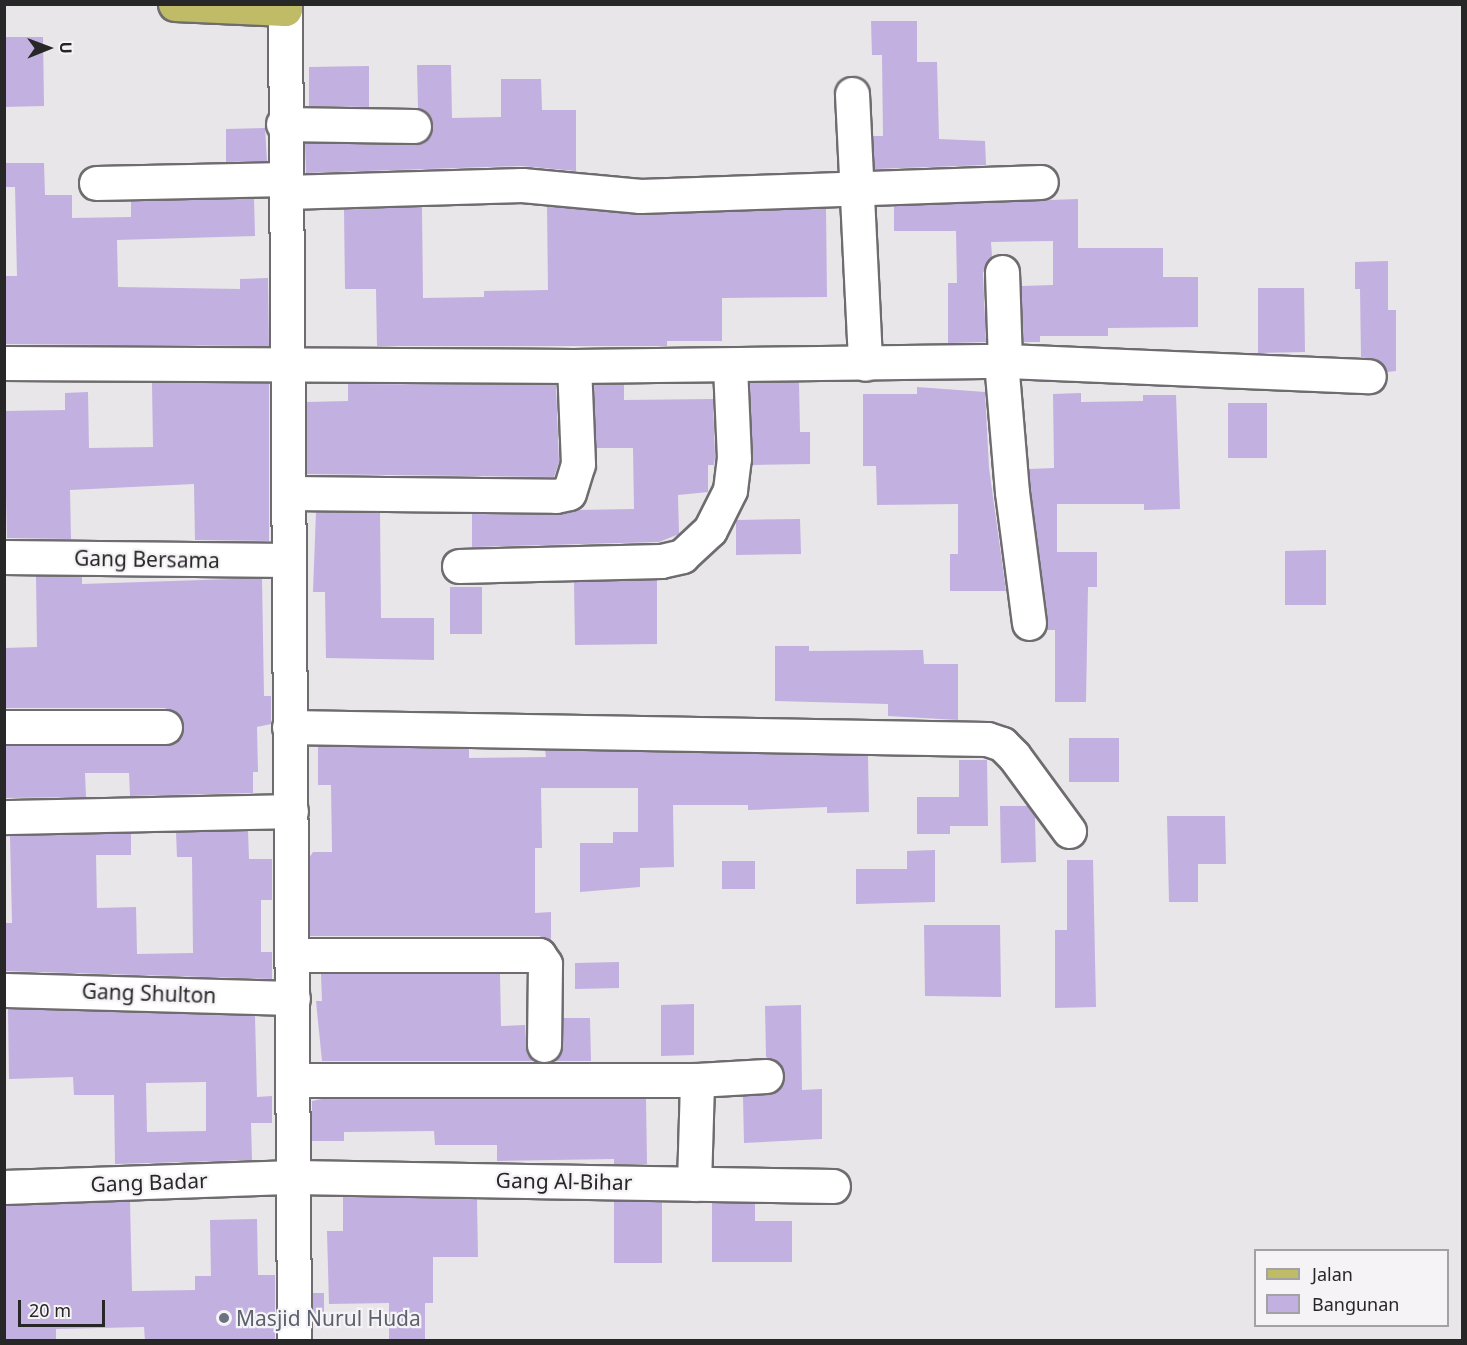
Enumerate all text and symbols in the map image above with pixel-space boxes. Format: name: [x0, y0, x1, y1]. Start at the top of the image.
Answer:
north arrow: [18, 18, 78, 78]
text: U: [55, 41, 77, 54]
street label: Gang Bersama: [74, 545, 220, 573]
street label: Gang Shulton: [81, 978, 217, 1008]
street label: Gang Badar: [90, 1167, 208, 1197]
street label: Gang Al-Bihar: [496, 1167, 632, 1195]
legend: [1254, 1249, 1449, 1327]
text: Jalan: [1312, 1262, 1353, 1286]
scale bar: [21, 1288, 108, 1326]
text: Bangunan: [1312, 1292, 1399, 1316]
text: 20 m: [29, 1298, 71, 1322]
place label: Masjid Nurul Huda: [236, 1305, 421, 1331]
marker: Masjid Nurul Huda: [217, 1311, 231, 1325]

